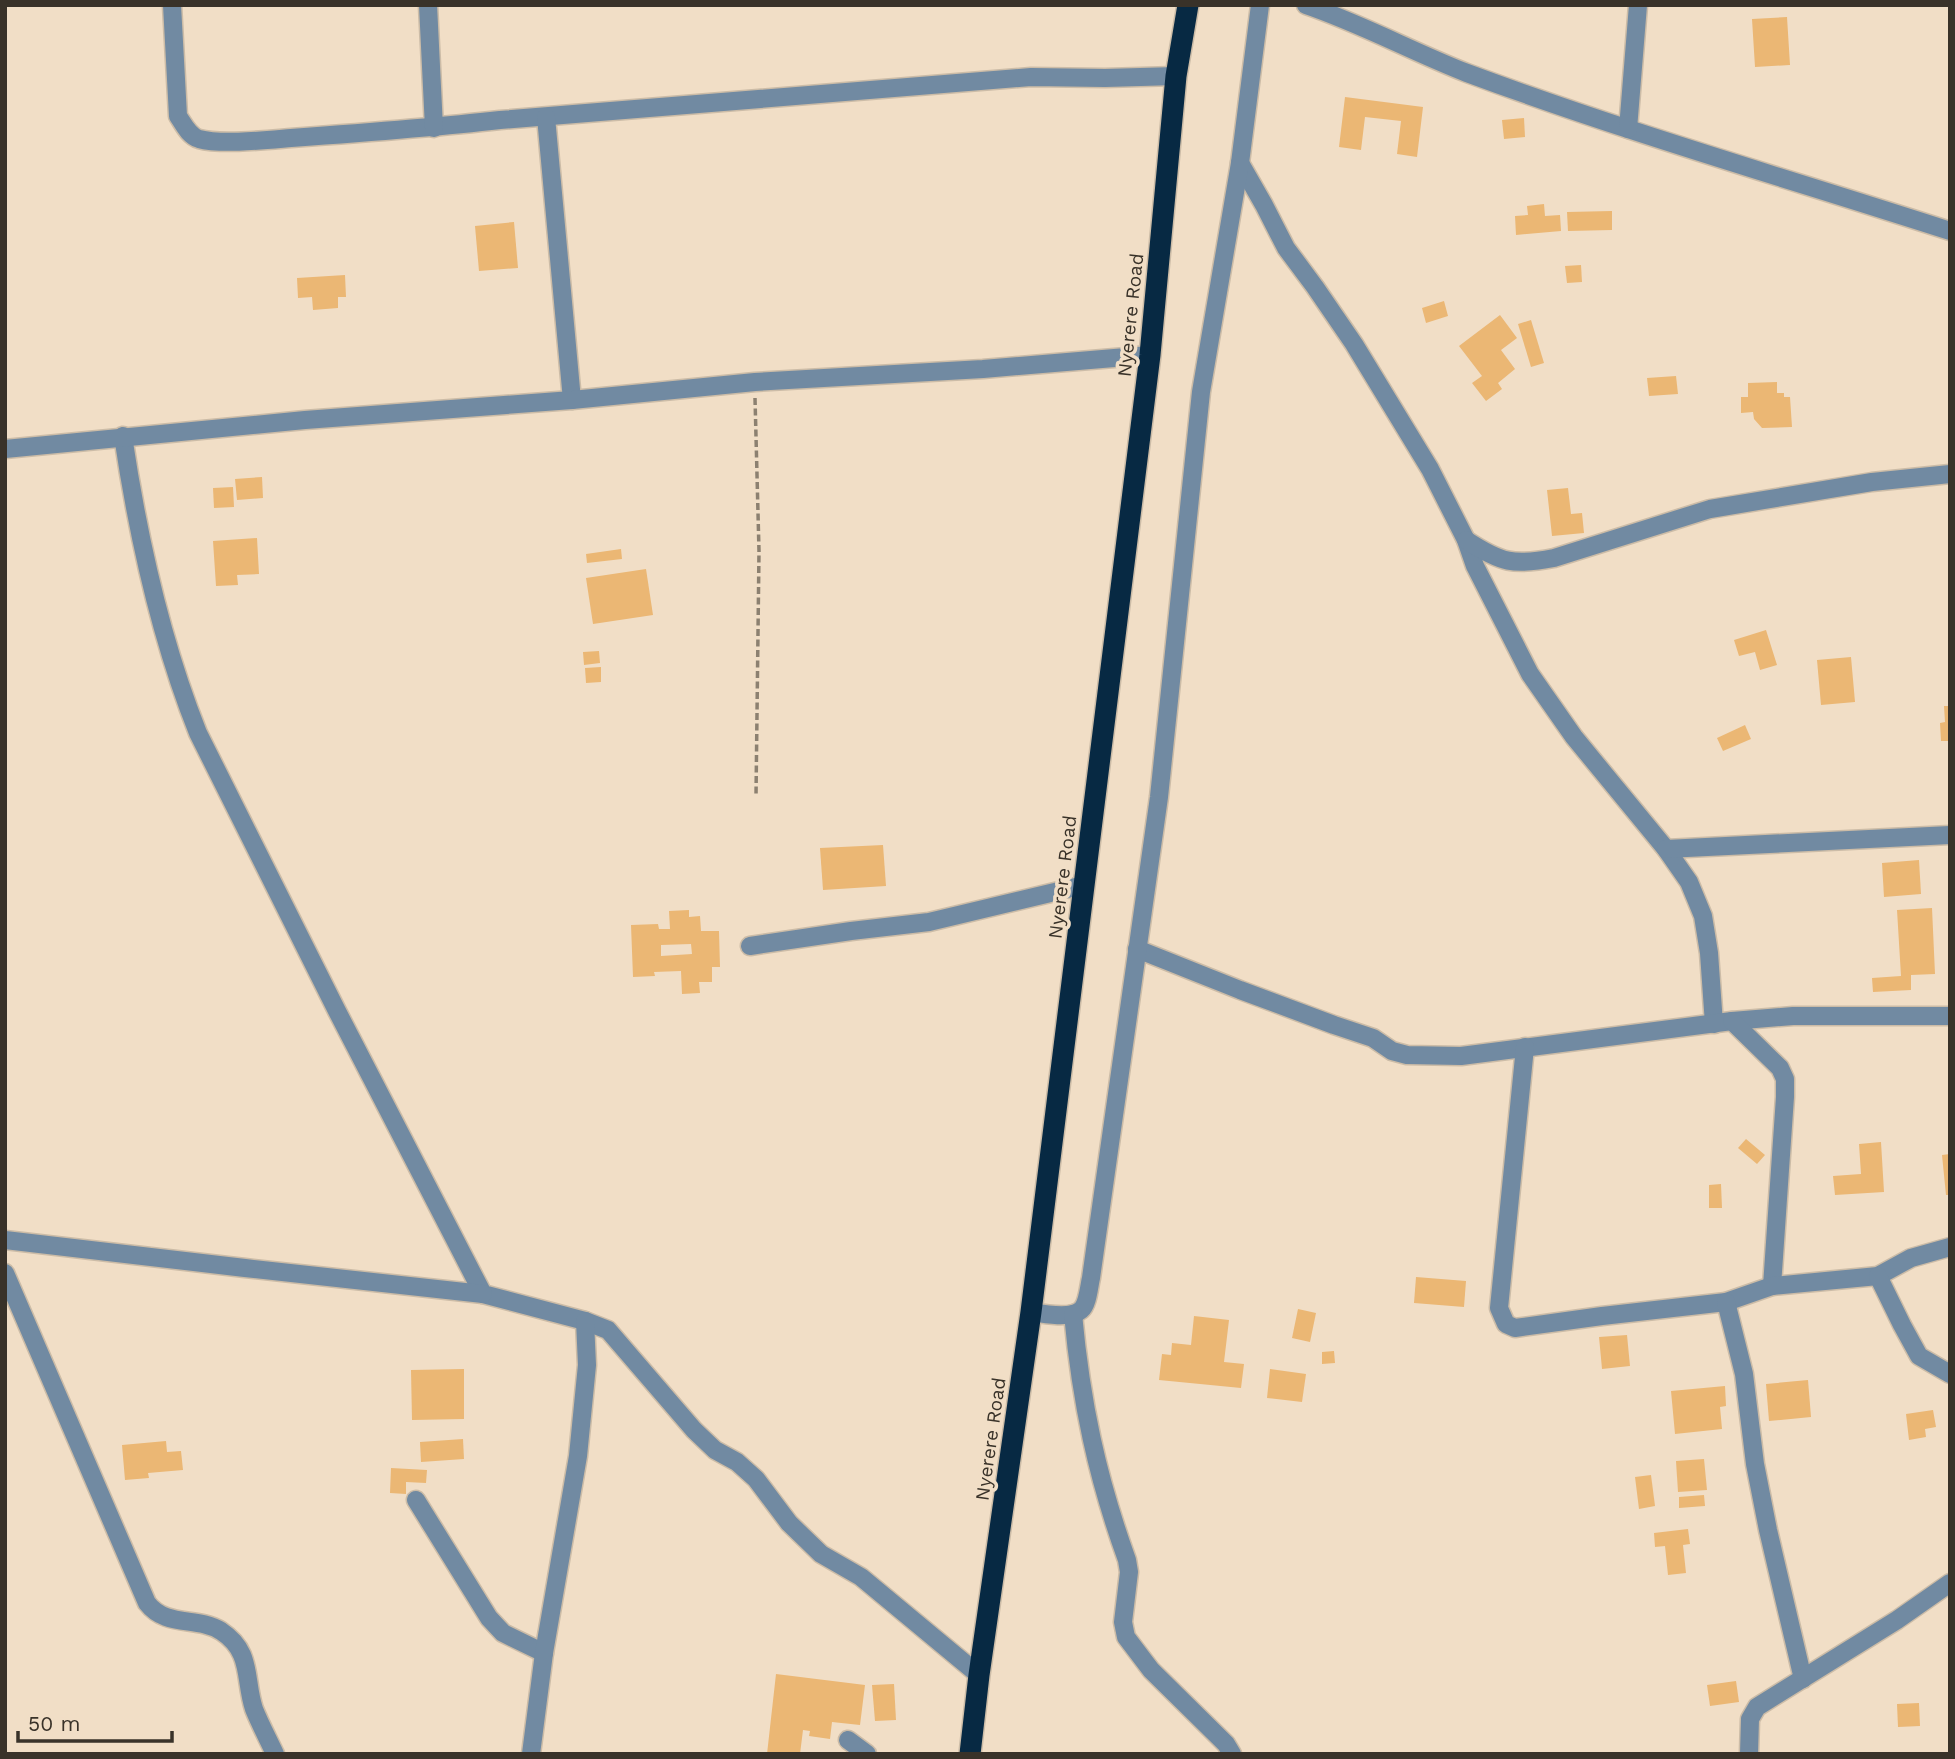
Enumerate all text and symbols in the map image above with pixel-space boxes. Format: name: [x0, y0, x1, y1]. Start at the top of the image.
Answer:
street label: Nyerere Road: [1113, 252, 1148, 378]
street label: Nyerere Road: [1044, 814, 1081, 940]
street label: Nyerere Road: [970, 1376, 1011, 1502]
scale bar: [18, 1700, 172, 1744]
text: 50 m: [28, 1711, 80, 1736]

